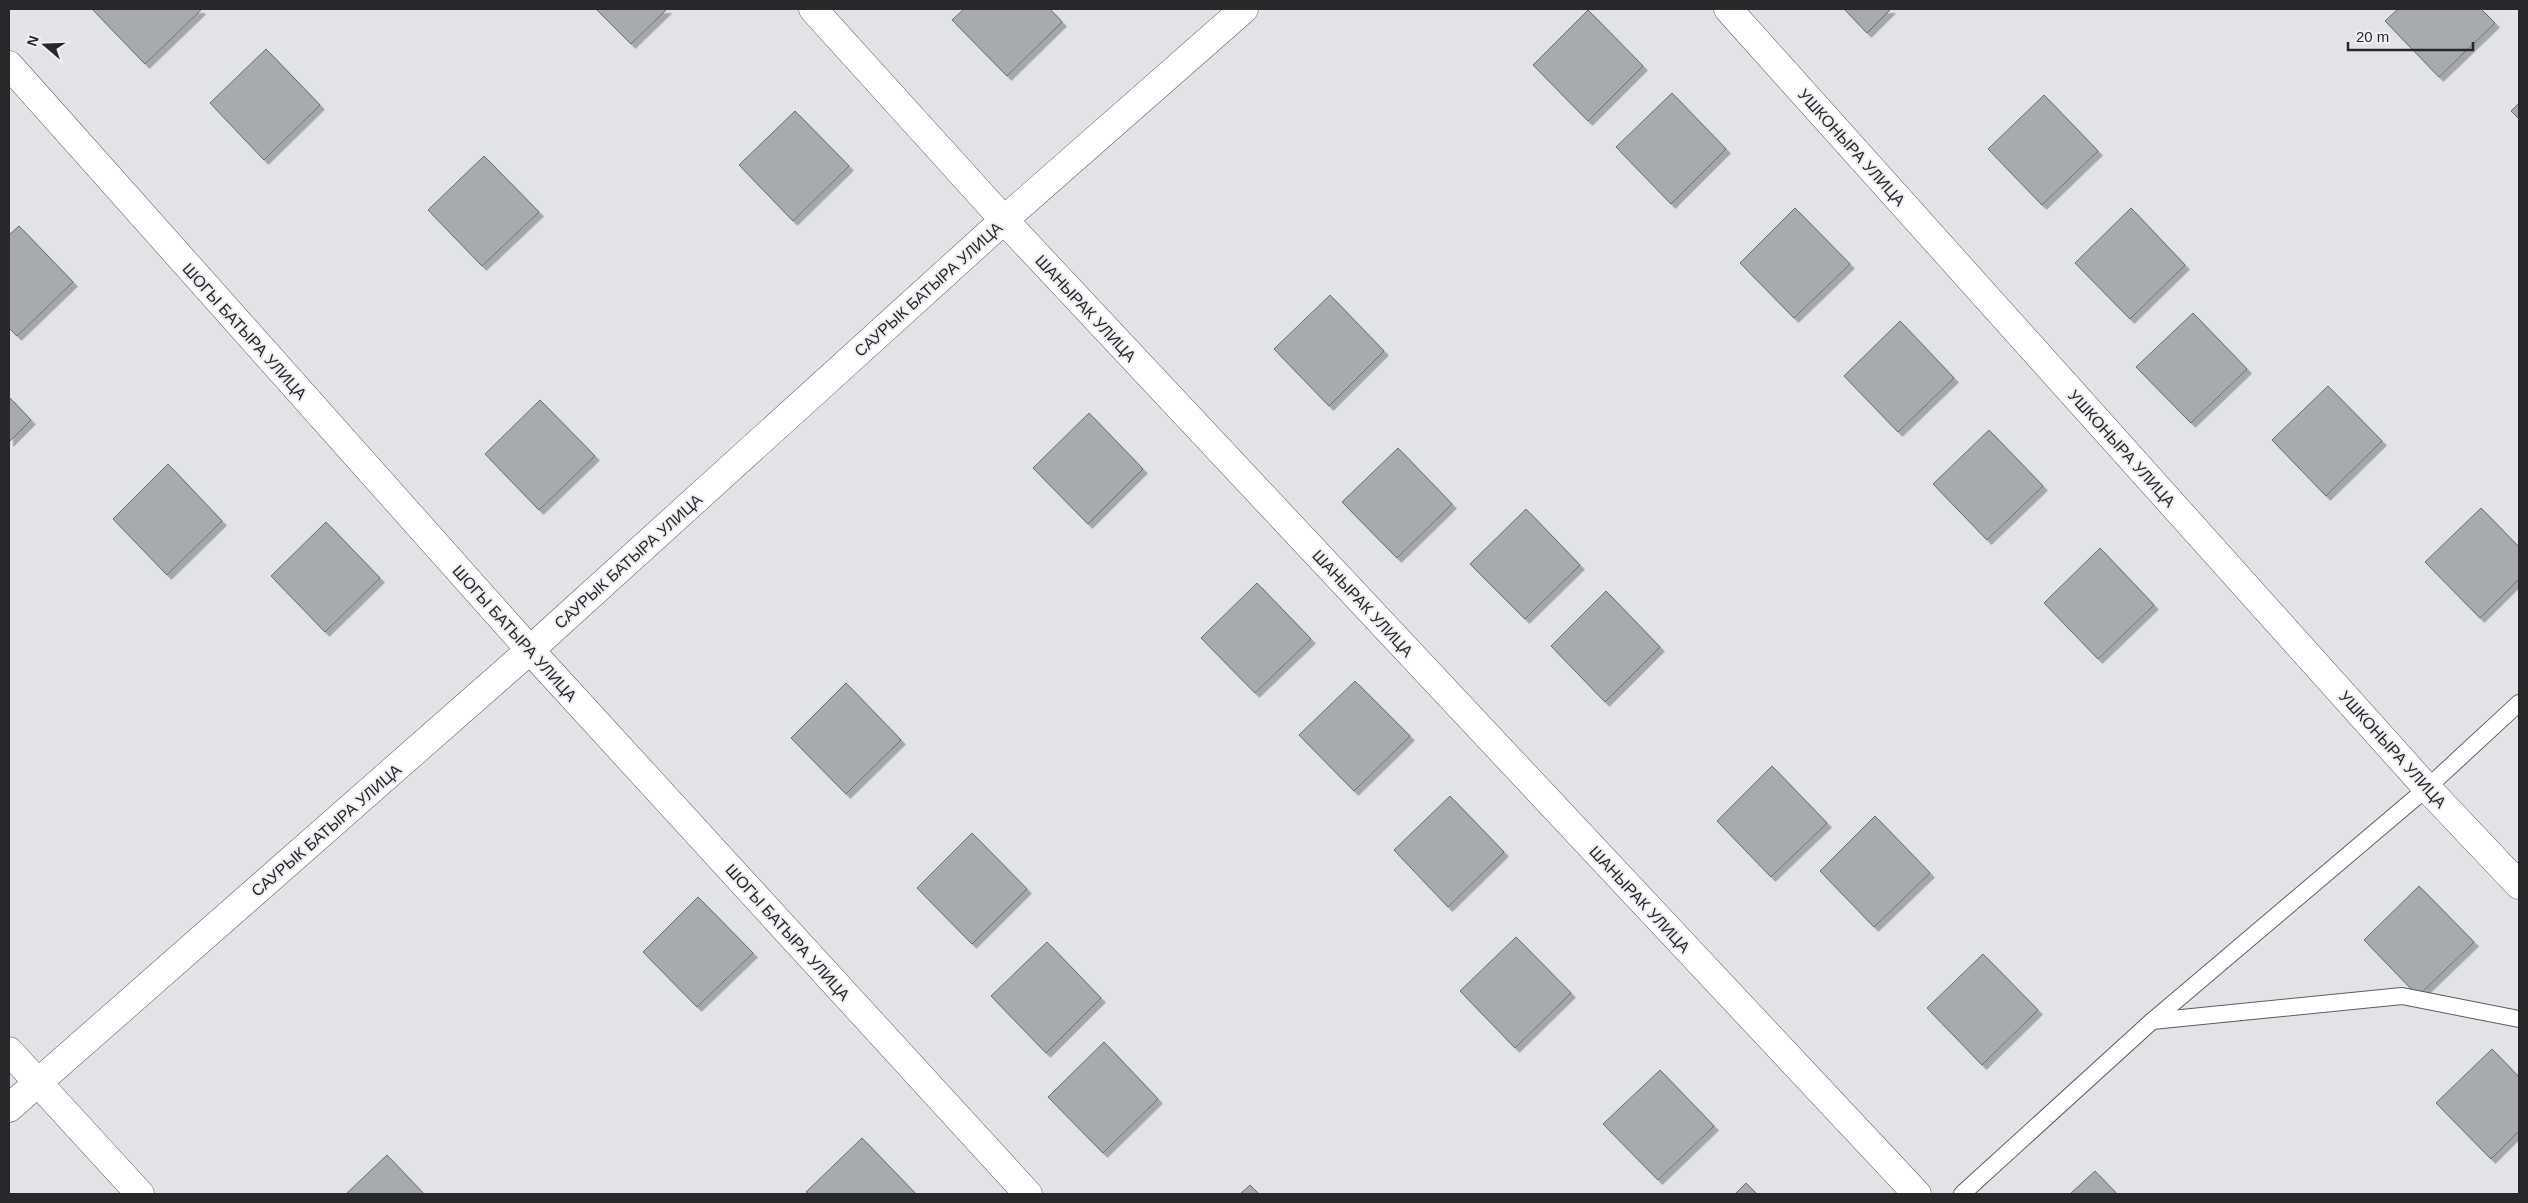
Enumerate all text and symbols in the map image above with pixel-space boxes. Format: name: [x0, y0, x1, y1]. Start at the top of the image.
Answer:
north arrow: [20, 20, 70, 70]
scale bar: [2348, 20, 2473, 52]
text: 20 m: [2356, 28, 2389, 45]
text: N: [23, 33, 42, 48]
street label: УШКОНЫРА УЛИЦА: [1795, 86, 1909, 209]
street label: САУРЫК БАТЫРА УЛИЦА: [851, 218, 1006, 360]
street label: ШАНЫРАК УЛИЦА: [1032, 252, 1140, 365]
street label: ШОГЫ БАТЫРА УЛИЦА: [179, 260, 310, 403]
street label: УШКОНЫРА УЛИЦА: [2065, 387, 2179, 510]
street label: САУРЫК БАТЫРА УЛИЦА: [551, 490, 706, 632]
street label: ШАНЫРАК УЛИЦА: [1309, 547, 1417, 660]
street label: ШОГЫ БАТЫРА УЛИЦА: [449, 562, 580, 705]
street label: УШКОНЫРА УЛИЦА: [2336, 688, 2450, 811]
street label: САУРЫК БАТЫРА УЛИЦА: [248, 761, 405, 900]
street label: ШАНЫРАК УЛИЦА: [1586, 843, 1694, 956]
street label: ШОГЫ БАТЫРА УЛИЦА: [722, 861, 853, 1004]

